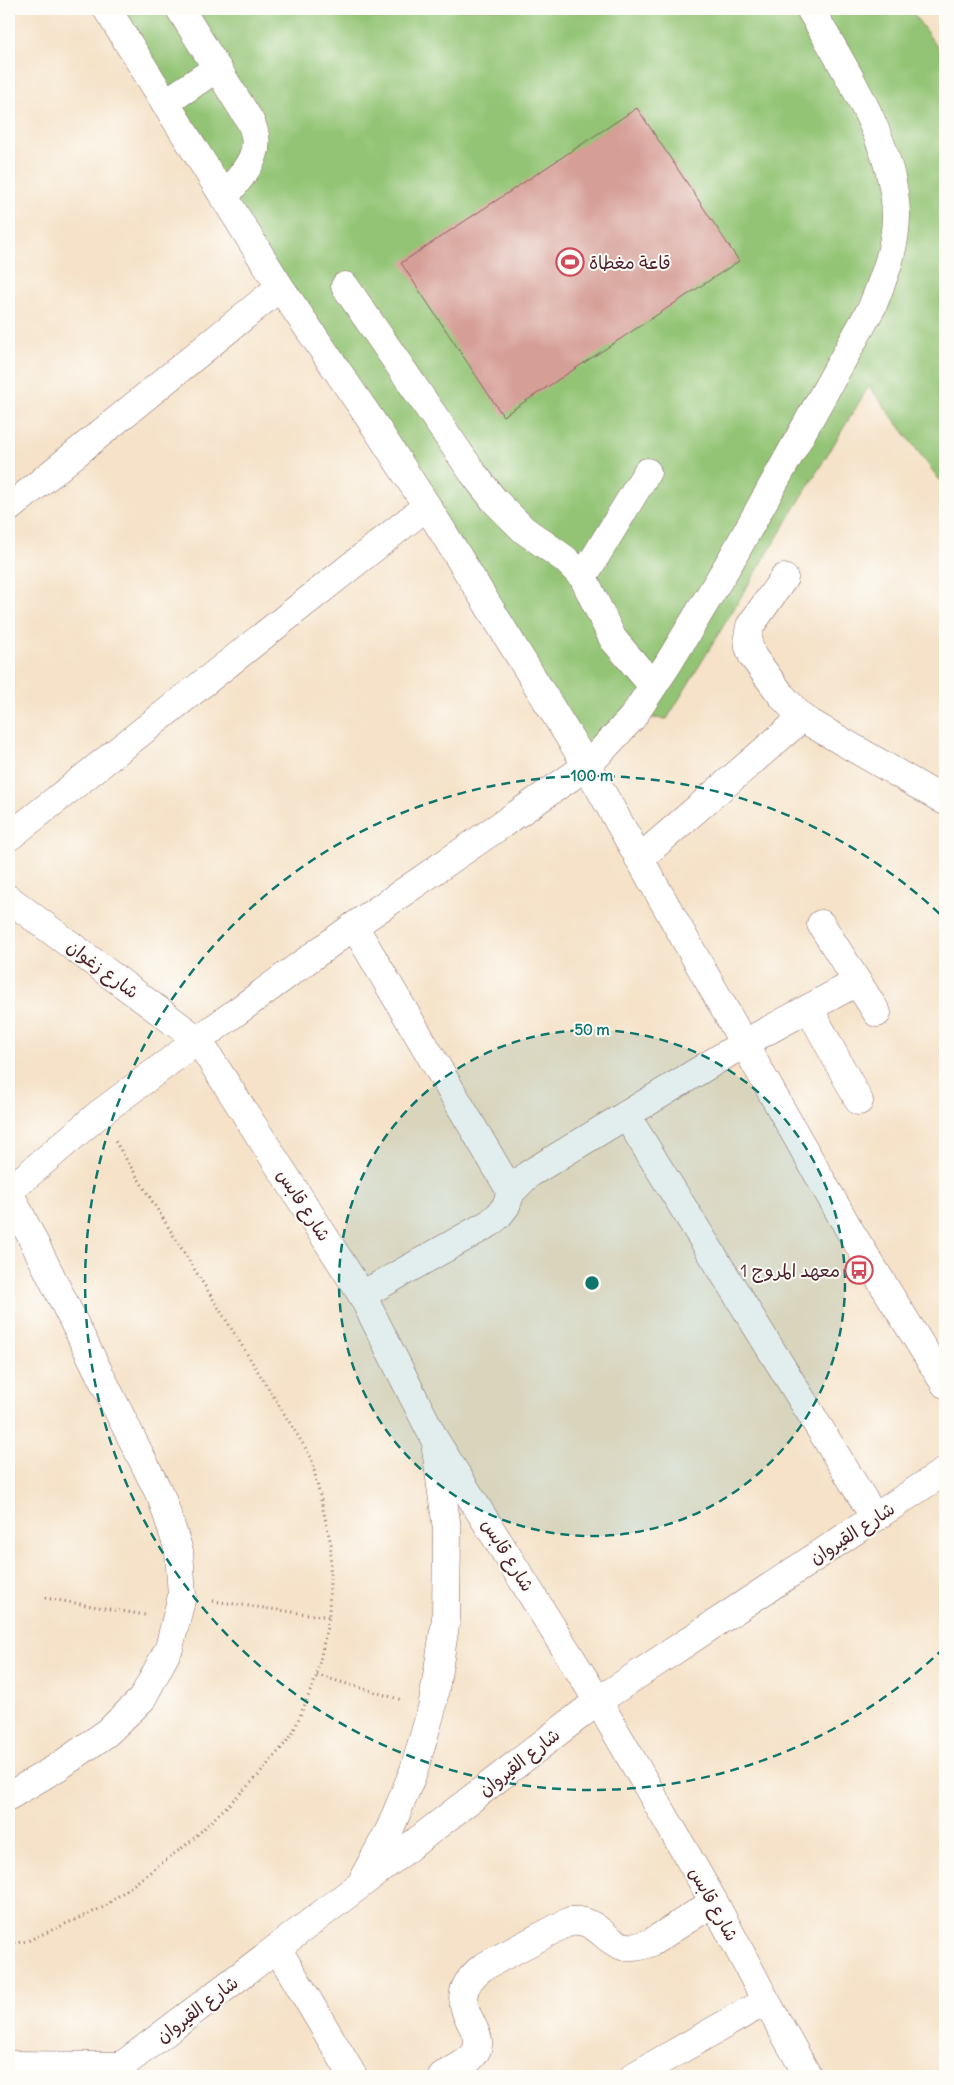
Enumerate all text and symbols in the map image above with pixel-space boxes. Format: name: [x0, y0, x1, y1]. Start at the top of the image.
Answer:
sports icon: قاعة مغطاة: [555, 247, 585, 277]
place label: قاعة مغطاة: [589, 251, 671, 274]
text: 100 m: [571, 766, 613, 785]
street label: شارع زغوان: [62, 935, 143, 1004]
text: 50 m: [574, 1020, 610, 1039]
street label: شارع قابس: [271, 1165, 336, 1246]
bus stop icon: معهد المروج 1: [844, 1255, 874, 1285]
place label: معهد المروج 1: [740, 1259, 840, 1283]
centre of rings: [583, 1274, 601, 1292]
street label: شارع القيروان: [805, 1497, 899, 1570]
street label: شارع قابس: [476, 1514, 539, 1596]
street label: شارع القيروان: [474, 1723, 565, 1802]
street label: شارع قابس: [683, 1863, 744, 1946]
street label: شارع القيروان: [151, 1971, 243, 2048]

